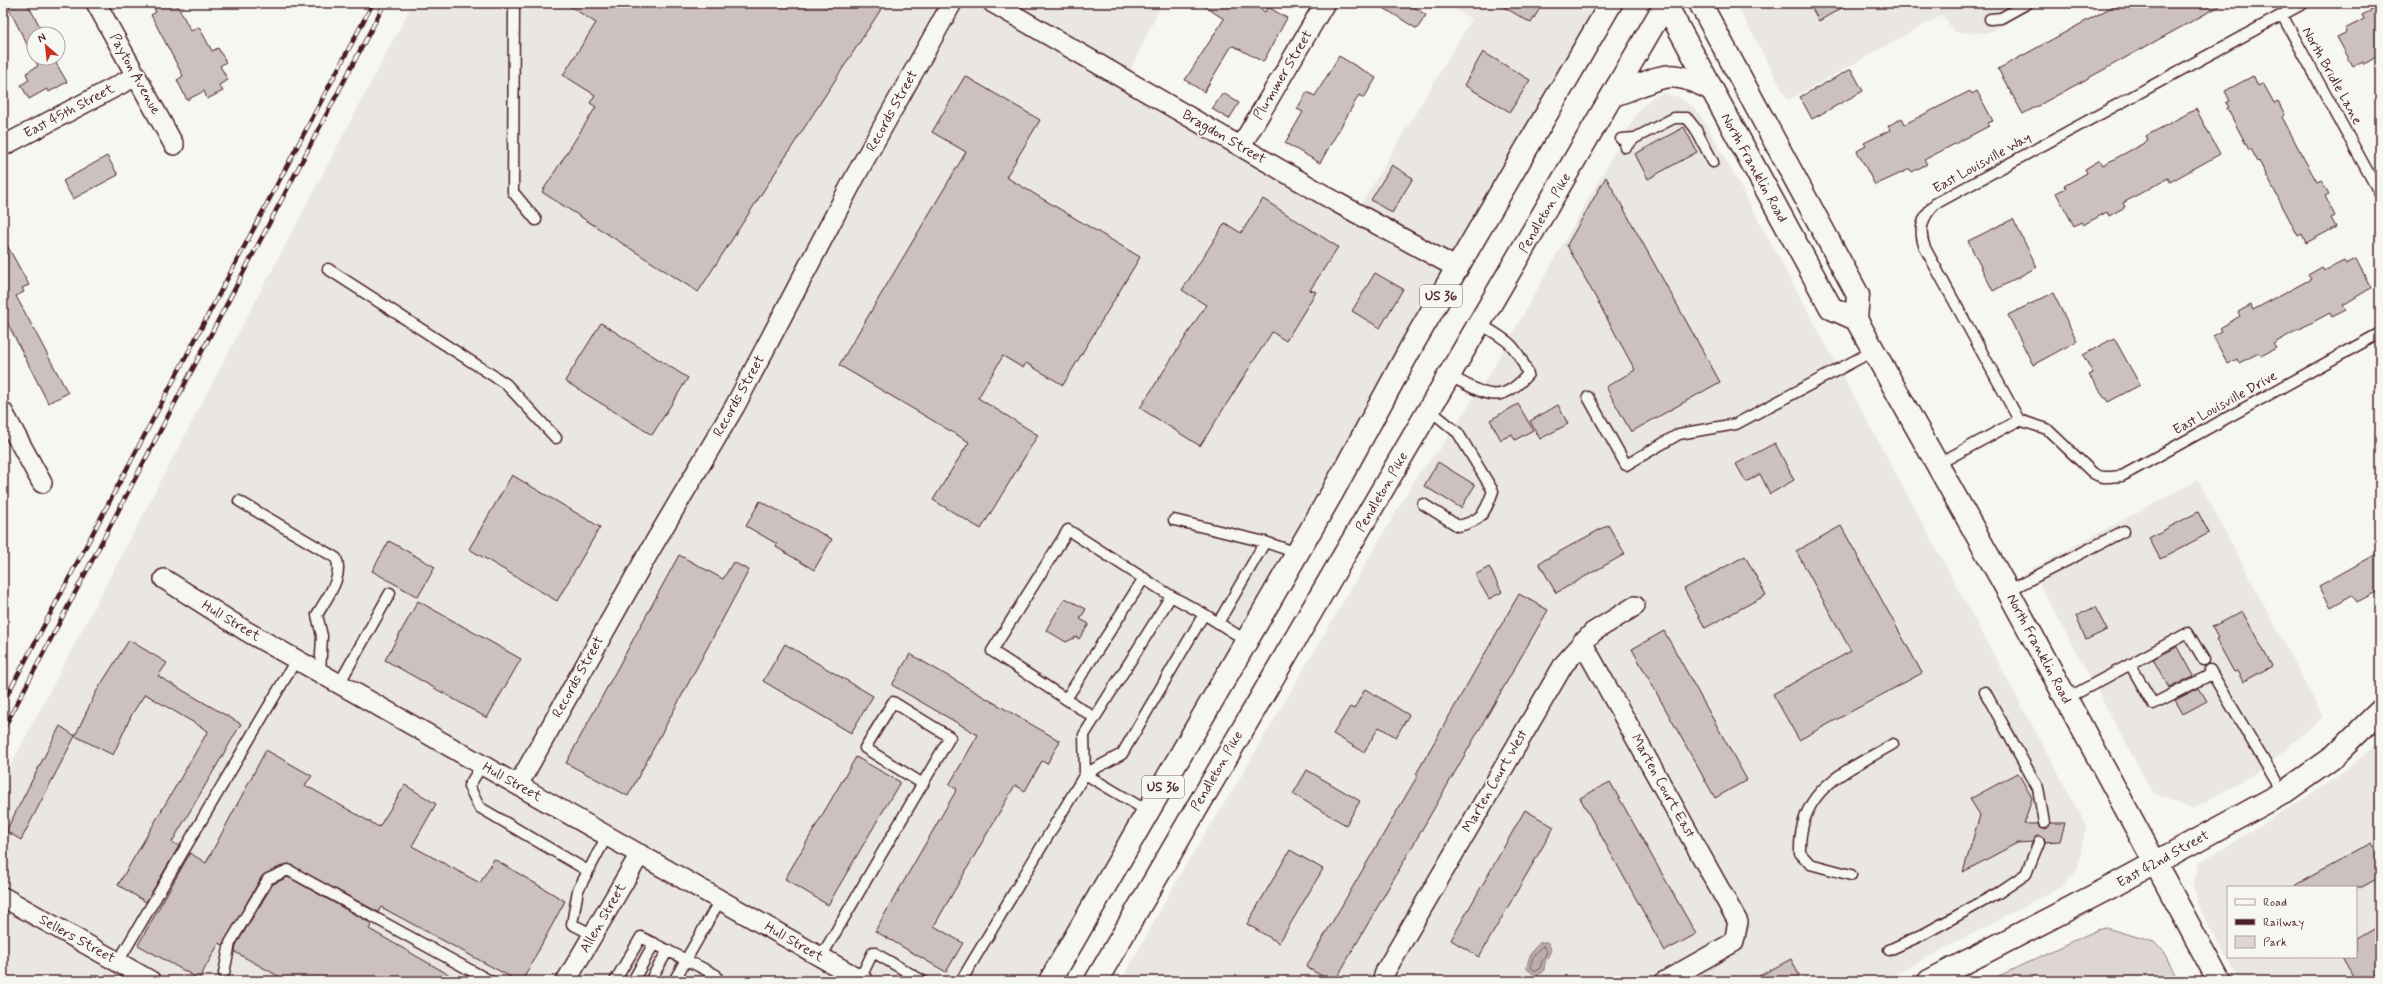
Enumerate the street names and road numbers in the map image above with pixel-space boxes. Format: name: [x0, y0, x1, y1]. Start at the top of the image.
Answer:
street label: North Bridle Lane: [2298, 24, 2366, 128]
street label: Plummer Street: [1249, 27, 1317, 123]
street label: Payton Avenue: [105, 30, 165, 118]
street label: Records Street: [862, 67, 922, 155]
street label: East 45th Street: [21, 79, 118, 142]
street label: Bragdon Street: [1178, 106, 1269, 169]
street label: North Franklin Road: [1717, 110, 1791, 226]
street label: East Louisville Way: [1930, 128, 2034, 198]
street label: Pendleton Pike: [1515, 170, 1575, 256]
road number: US 36: [1420, 285, 1462, 307]
street label: Records Street: [709, 352, 769, 440]
street label: East Louisville Drive: [2170, 367, 2280, 439]
street label: Pendleton Pike: [1352, 449, 1412, 535]
street label: North Franklin Road: [2002, 591, 2076, 707]
street label: Hull Street: [198, 596, 264, 646]
street label: Records Street: [548, 633, 608, 721]
street label: Marten Court West: [1458, 726, 1532, 836]
street label: Pendleton Pike: [1187, 728, 1247, 814]
street label: Marten Court East: [1627, 731, 1699, 841]
street label: Hull Street: [479, 758, 546, 806]
road number: US 36: [1142, 776, 1184, 798]
street label: East 42nd Street: [2114, 826, 2213, 892]
street label: Allen Street: [576, 879, 631, 956]
street label: Sellers Street: [36, 911, 119, 968]
street label: Hull Street: [761, 918, 828, 967]

